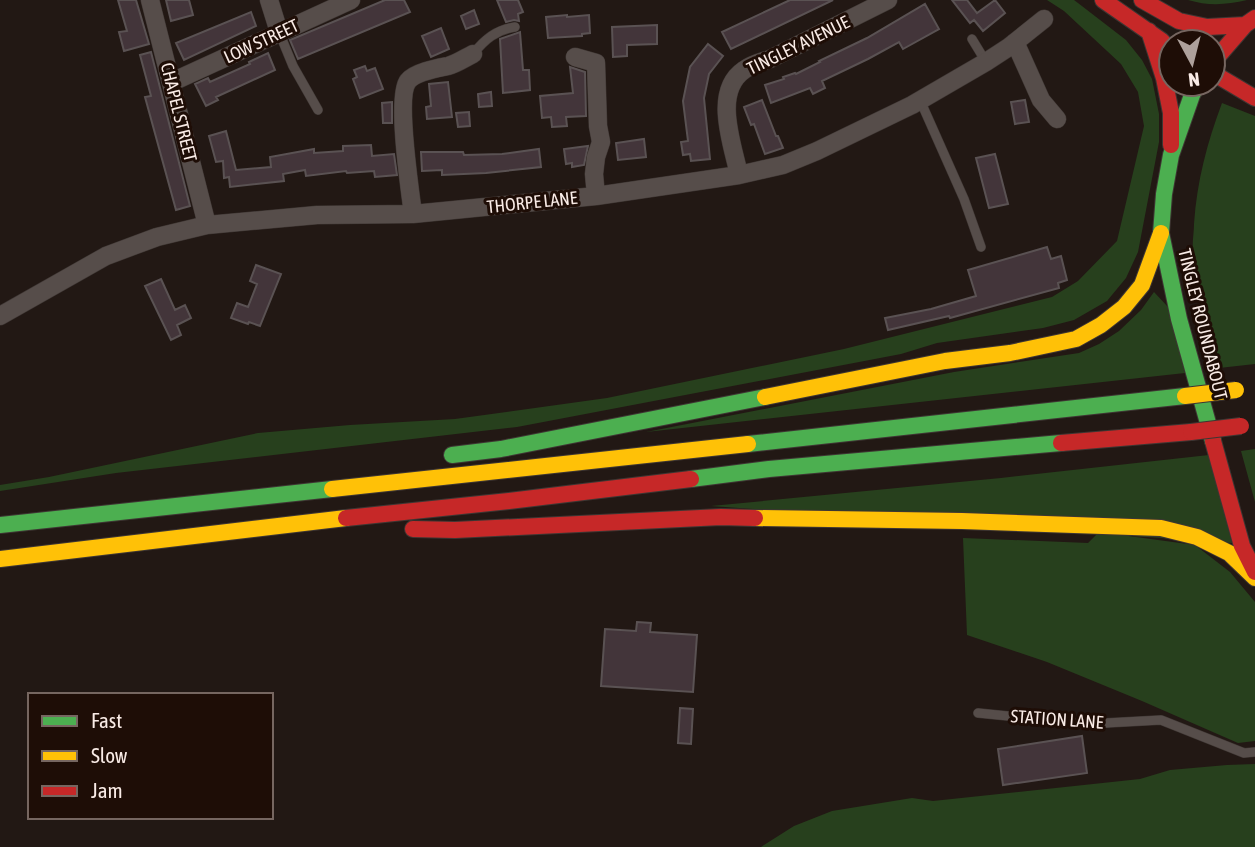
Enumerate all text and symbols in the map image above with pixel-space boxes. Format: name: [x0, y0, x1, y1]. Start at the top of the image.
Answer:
street label: TINGLEY AVENUE: [743, 11, 853, 79]
street label: LOW STREET: [220, 15, 302, 67]
north arrow: [1157, 28, 1227, 98]
street label: CHAPEL STREET: [157, 60, 201, 164]
text: N: [1187, 68, 1201, 91]
street label: THORPE LANE: [486, 187, 579, 217]
street label: TINGLEY ROUNDABOUT: [1174, 246, 1232, 402]
legend: [28, 693, 273, 819]
street label: STATION LANE: [1010, 705, 1104, 733]
text: Fast: [91, 708, 122, 732]
text: Slow: [91, 743, 128, 767]
text: Jam: [91, 778, 123, 802]

